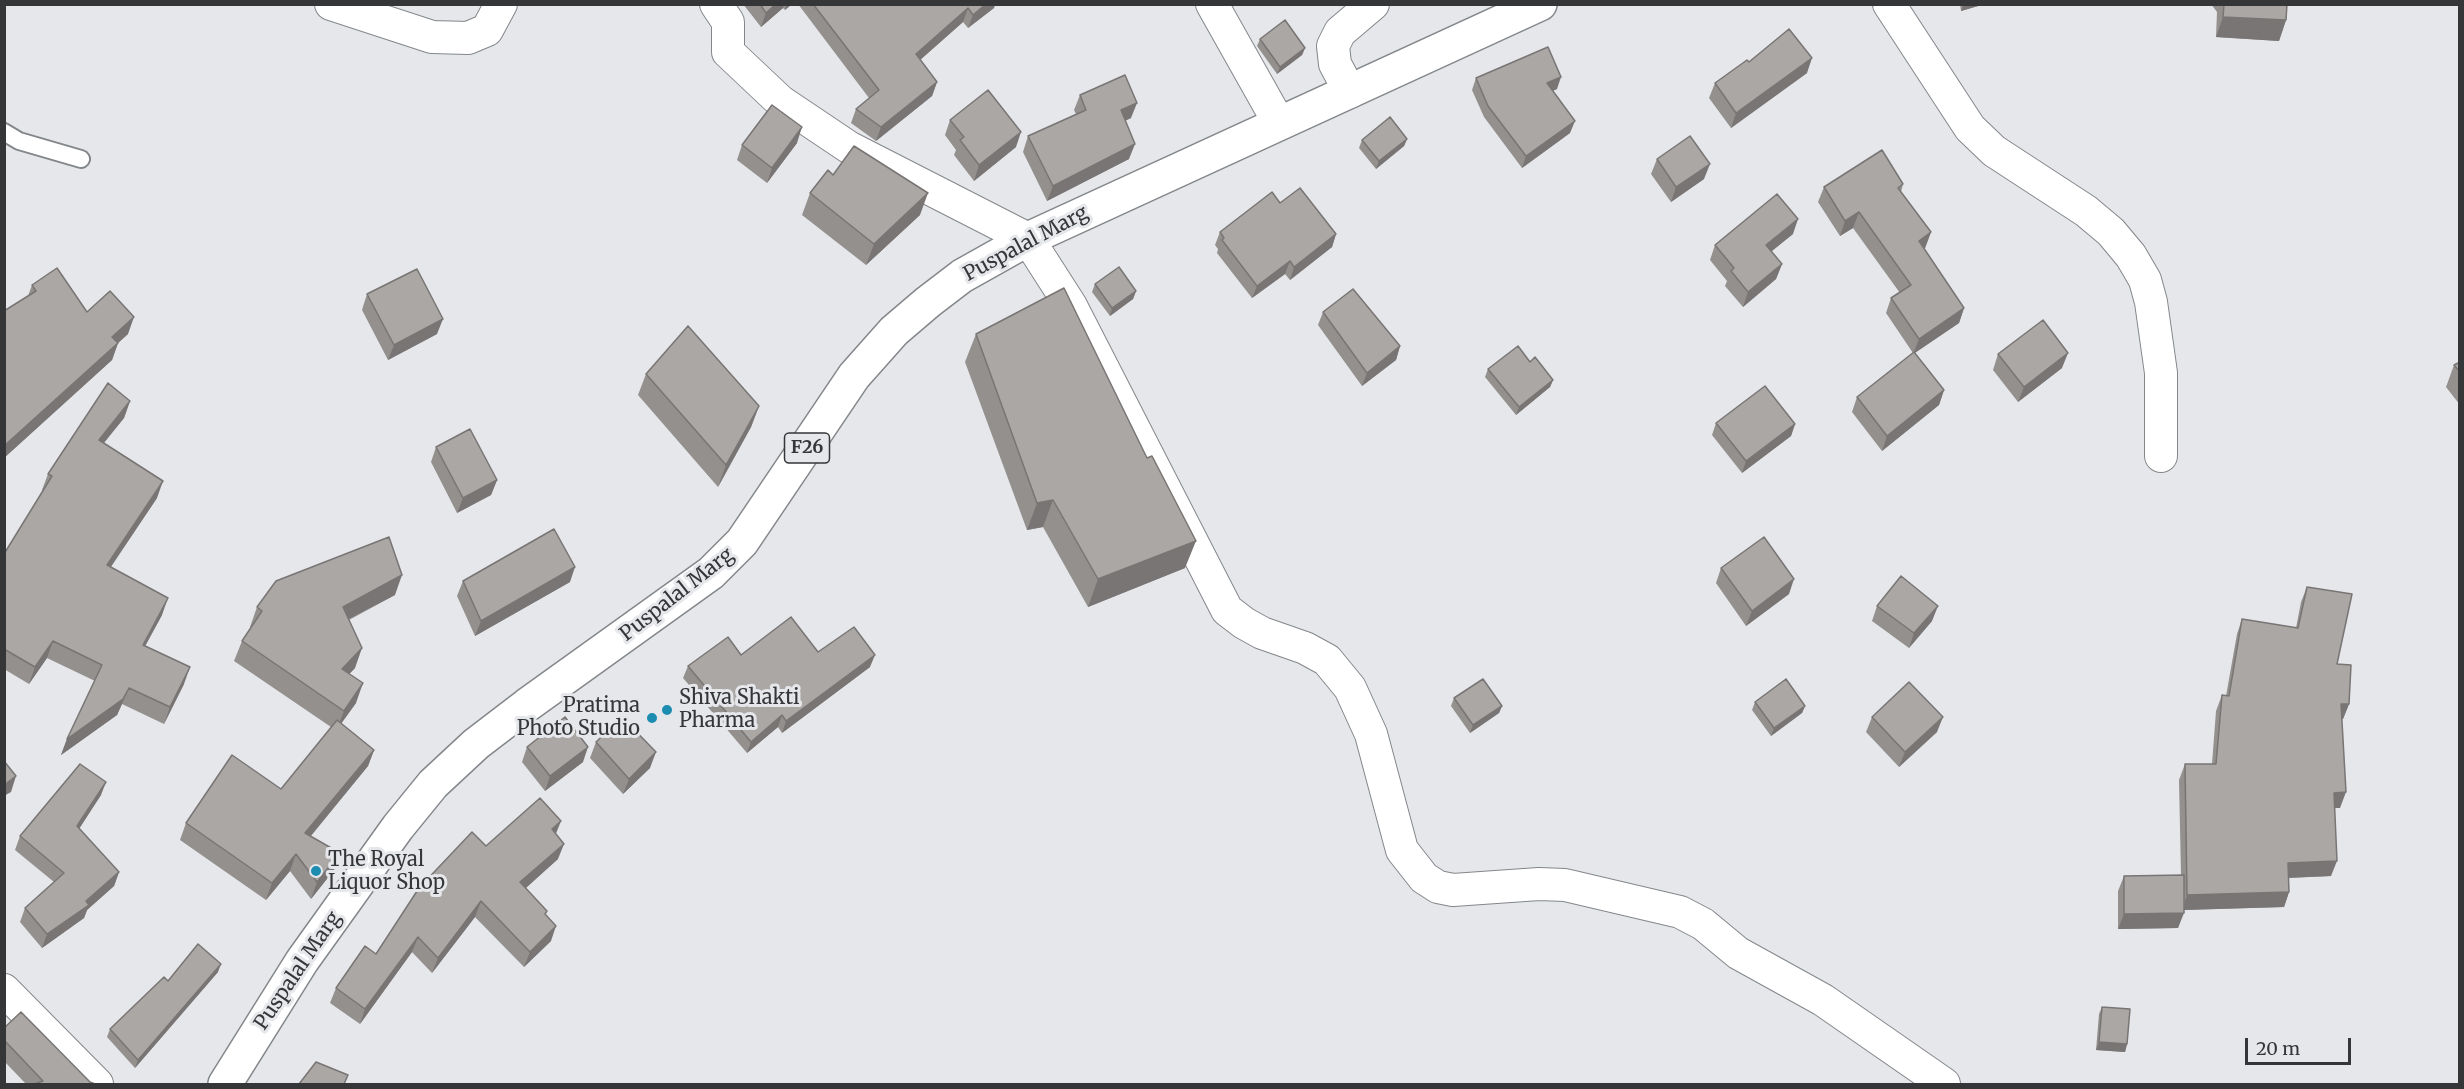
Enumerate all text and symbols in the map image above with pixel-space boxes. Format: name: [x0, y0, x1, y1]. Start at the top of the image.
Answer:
street label: Puspalal Marg: [960, 201, 1092, 287]
road number: F26: [784, 433, 830, 463]
street label: Puspalal Marg: [615, 543, 739, 647]
place label: Shiva Shakti Pharma: [679, 686, 800, 733]
place label: Pratima Photo Studio: [517, 694, 640, 741]
marker: Shiva Shakti Pharma: [660, 703, 674, 717]
marker: Pratima Photo Studio: [645, 711, 659, 725]
place label: The Royal Liquor Shop: [328, 848, 445, 895]
marker: The Royal Liquor Shop: [309, 864, 323, 878]
street label: Puspalal Marg: [250, 907, 346, 1035]
scale bar: [2248, 1026, 2354, 1064]
text: 20 m: [2256, 1037, 2300, 1060]

